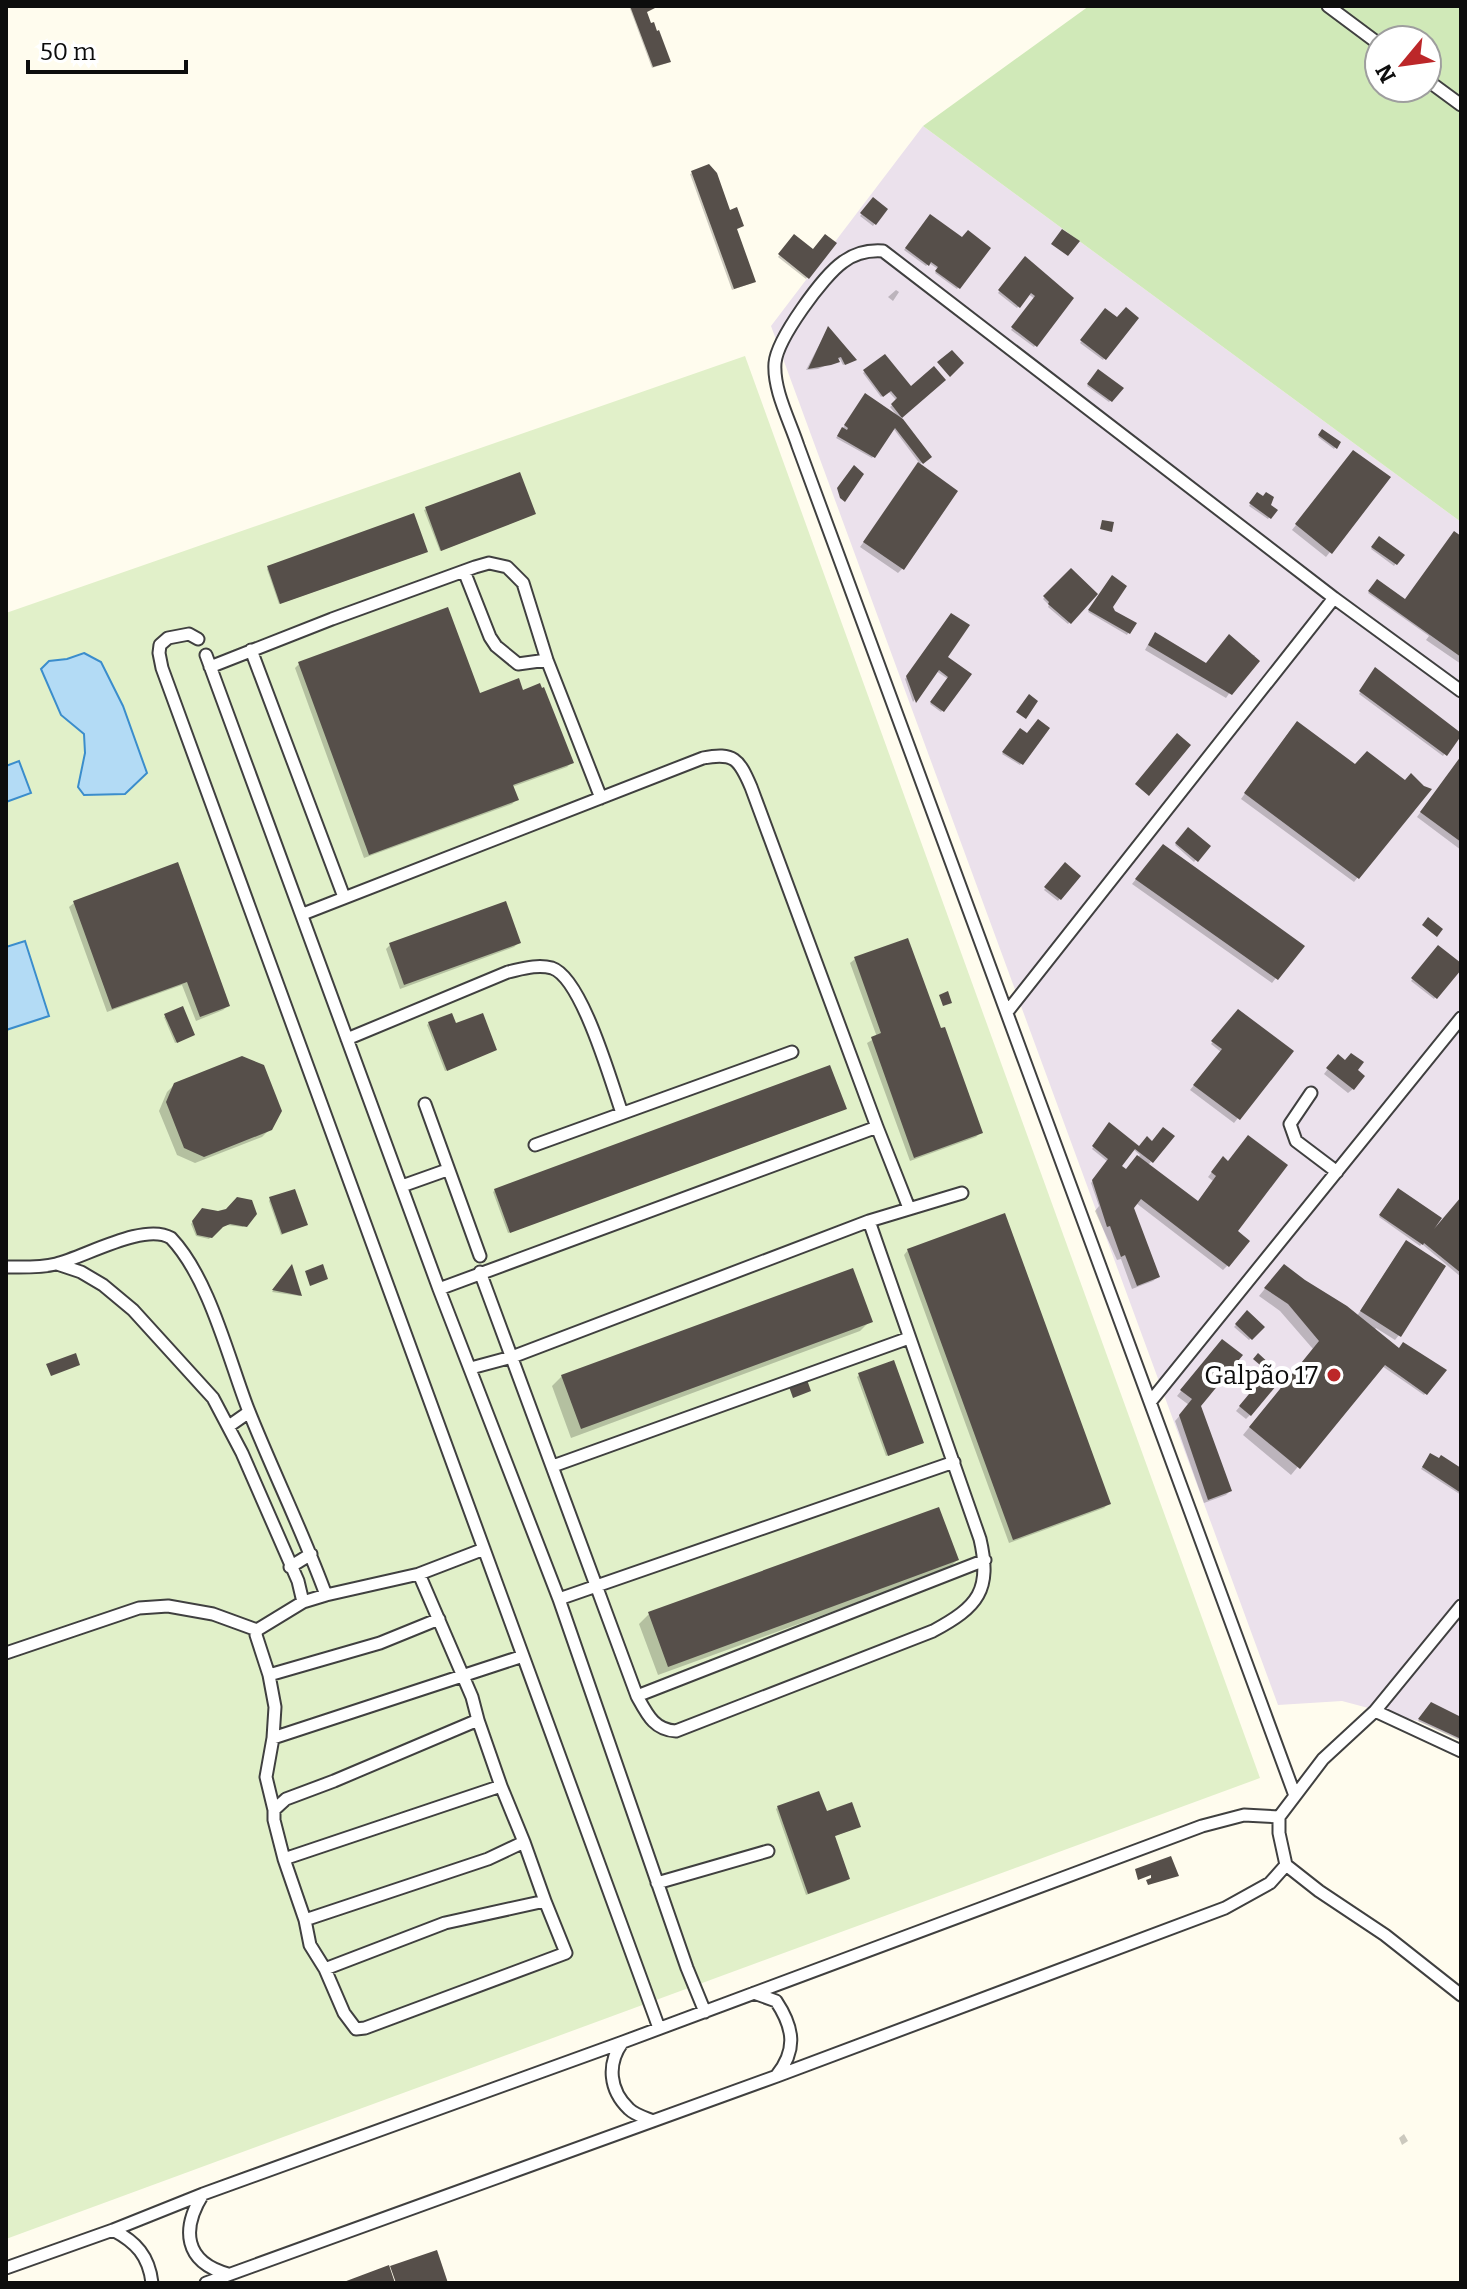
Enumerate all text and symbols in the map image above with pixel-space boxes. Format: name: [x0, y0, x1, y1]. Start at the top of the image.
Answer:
scale bar: [28, 24, 186, 74]
north arrow: [1363, 24, 1443, 104]
text: 50 m: [40, 38, 96, 66]
text: N: [1370, 59, 1402, 87]
place label: Galpão 17: [1204, 1360, 1318, 1391]
marker: Galpão 17: [1325, 1366, 1343, 1384]

